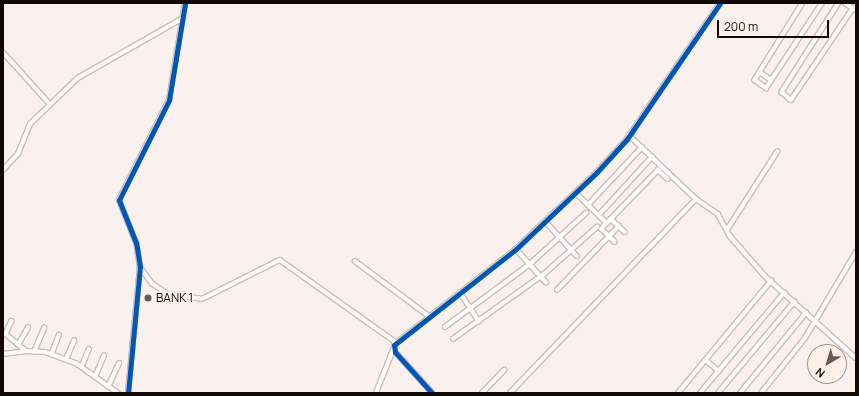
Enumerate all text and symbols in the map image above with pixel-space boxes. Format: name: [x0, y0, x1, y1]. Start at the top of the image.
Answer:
scale bar: [719, 12, 831, 38]
text: 200 m: [724, 18, 758, 35]
place label: BANK 1: [156, 291, 193, 305]
marker: BANK 1: [143, 293, 153, 303]
north arrow: [807, 344, 847, 384]
text: N: [812, 365, 828, 381]

